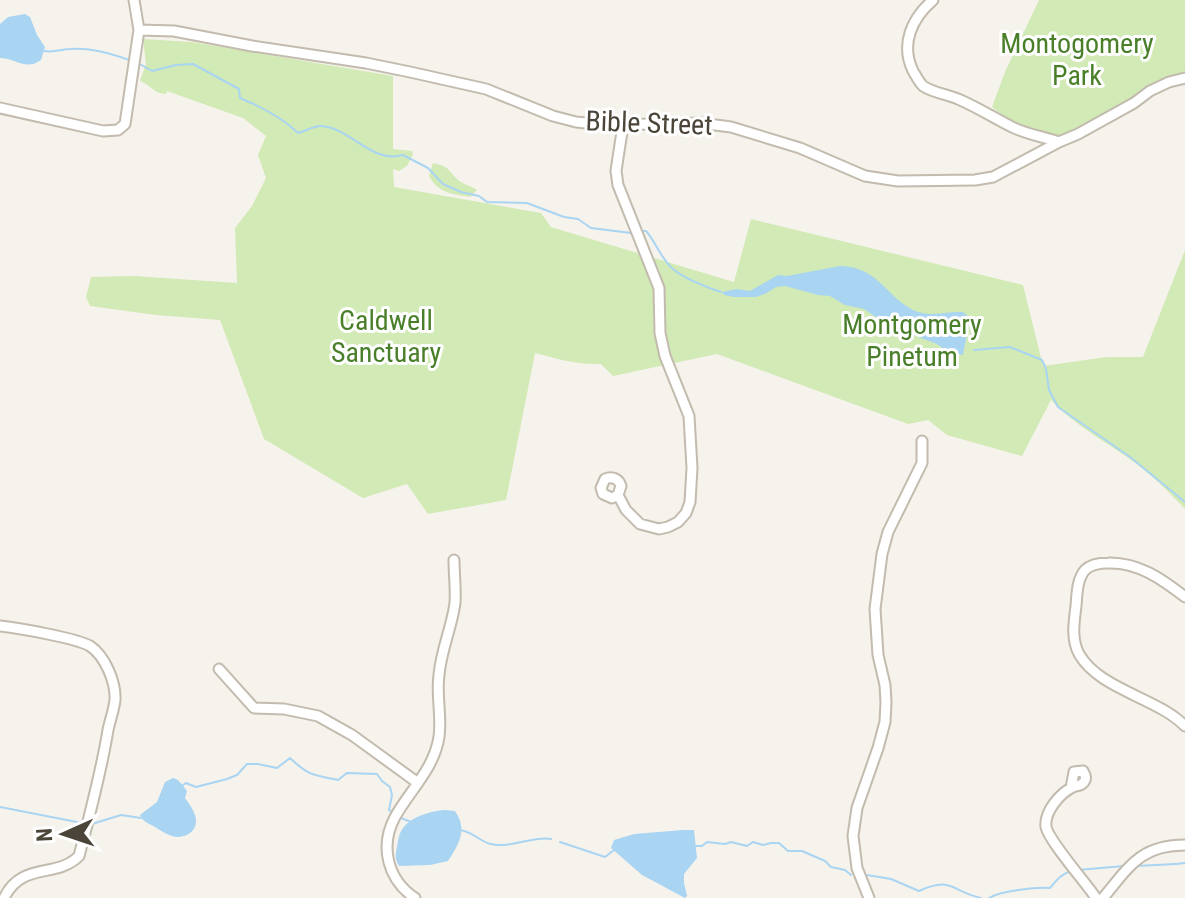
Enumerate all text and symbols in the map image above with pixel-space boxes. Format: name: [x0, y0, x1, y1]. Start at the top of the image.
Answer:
park label: Montogomery Park: [1000, 27, 1154, 92]
street label: Bible Street: [585, 104, 713, 142]
park label: Caldwell Sanctuary: [331, 304, 441, 369]
park label: Montgomery Pinetum: [842, 308, 982, 373]
north arrow: [24, 794, 104, 874]
text: N: [32, 828, 57, 842]

